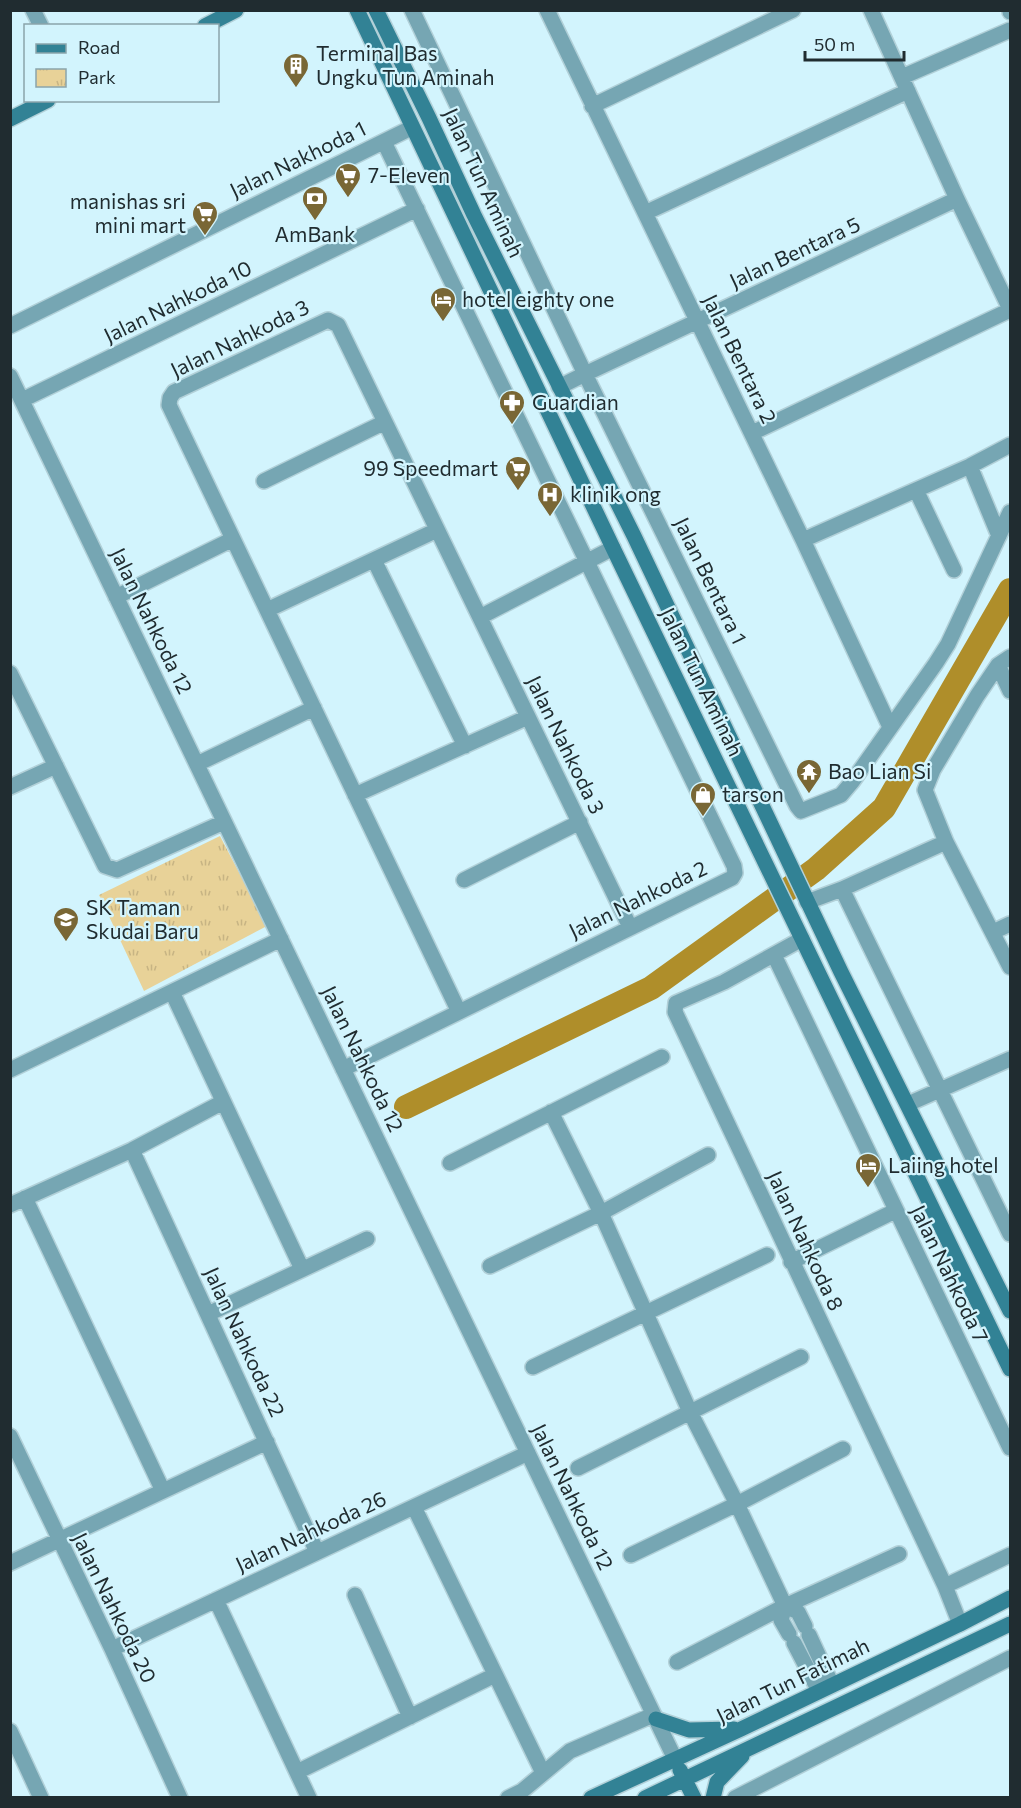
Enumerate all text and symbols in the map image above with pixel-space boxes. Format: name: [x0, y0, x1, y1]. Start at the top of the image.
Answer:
legend: [24, 24, 219, 102]
scale bar: [805, 24, 904, 62]
text: 50 m: [814, 33, 855, 55]
text: Road: [78, 36, 120, 58]
place label: Terminal Bas Ungku Tun Aminah: [316, 40, 495, 89]
building icon: Terminal Bas Ungku Tun Aminah: [281, 51, 311, 89]
text: Park: [78, 66, 116, 88]
street label: Jalan Tun Aminah: [439, 104, 530, 261]
street label: Jalan Nakhoda 1: [225, 115, 369, 202]
supermarket icon: 7-Eleven: [333, 161, 363, 199]
place label: 7-Eleven: [368, 162, 450, 187]
bank icon: AmBank: [300, 184, 330, 222]
place label: manishas sri mini mart: [70, 188, 186, 237]
supermarket icon: manishas sri mini mart: [190, 199, 220, 237]
street label: Jalan Bentara 5: [725, 211, 864, 293]
place label: AmBank: [275, 221, 355, 246]
street label: Jalan Nahkoda 10: [99, 254, 255, 347]
hotel icon: hotel eighty one: [428, 285, 458, 323]
place label: hotel eighty one: [462, 286, 614, 311]
street label: Jalan Bentara 2: [698, 290, 782, 427]
street label: Jalan Nahkoda 3: [166, 293, 313, 382]
pharmacy icon: Guardian: [497, 388, 527, 426]
place label: Guardian: [532, 389, 619, 414]
supermarket icon: 99 Speedmart: [503, 454, 533, 492]
place label: 99 Speedmart: [363, 455, 498, 480]
hospital icon: klinik ong: [535, 480, 565, 518]
place label: klinik ong: [570, 481, 661, 506]
street label: Jalan Bentara 1: [670, 513, 753, 648]
street label: Jalan Nahkoda 12: [106, 543, 199, 698]
street label: Jalan Tun Aminah: [656, 603, 749, 760]
street label: Jalan Nahkoda 3: [522, 671, 611, 818]
temple icon: Bao Lian Si: [794, 757, 824, 795]
place label: Bao Lian Si: [828, 758, 931, 783]
shop icon: tarson: [688, 780, 718, 818]
place label: tarson: [722, 781, 784, 806]
street label: Jalan Nahkoda 2: [564, 854, 710, 943]
place label: SK Taman Skudai Baru: [86, 894, 199, 943]
school or university icon: SK Taman Skudai Baru: [51, 905, 81, 943]
street label: Jalan Nahkoda 12: [317, 981, 410, 1136]
hotel icon: Laiing hotel: [853, 1151, 883, 1189]
place label: Laiing hotel: [888, 1152, 999, 1177]
street label: Jalan Nahkoda 8: [763, 1166, 850, 1314]
street label: Jalan Nahkoda 7: [906, 1200, 994, 1346]
street label: Jalan Nahkoda 22: [200, 1263, 291, 1420]
street label: Jalan Nahkoda 12: [527, 1419, 620, 1574]
street label: Jalan Nahkoda 26: [231, 1485, 390, 1576]
street label: Jalan Nahkoda 20: [68, 1528, 163, 1687]
street label: Jalan Tun Fatimah: [712, 1632, 873, 1727]

